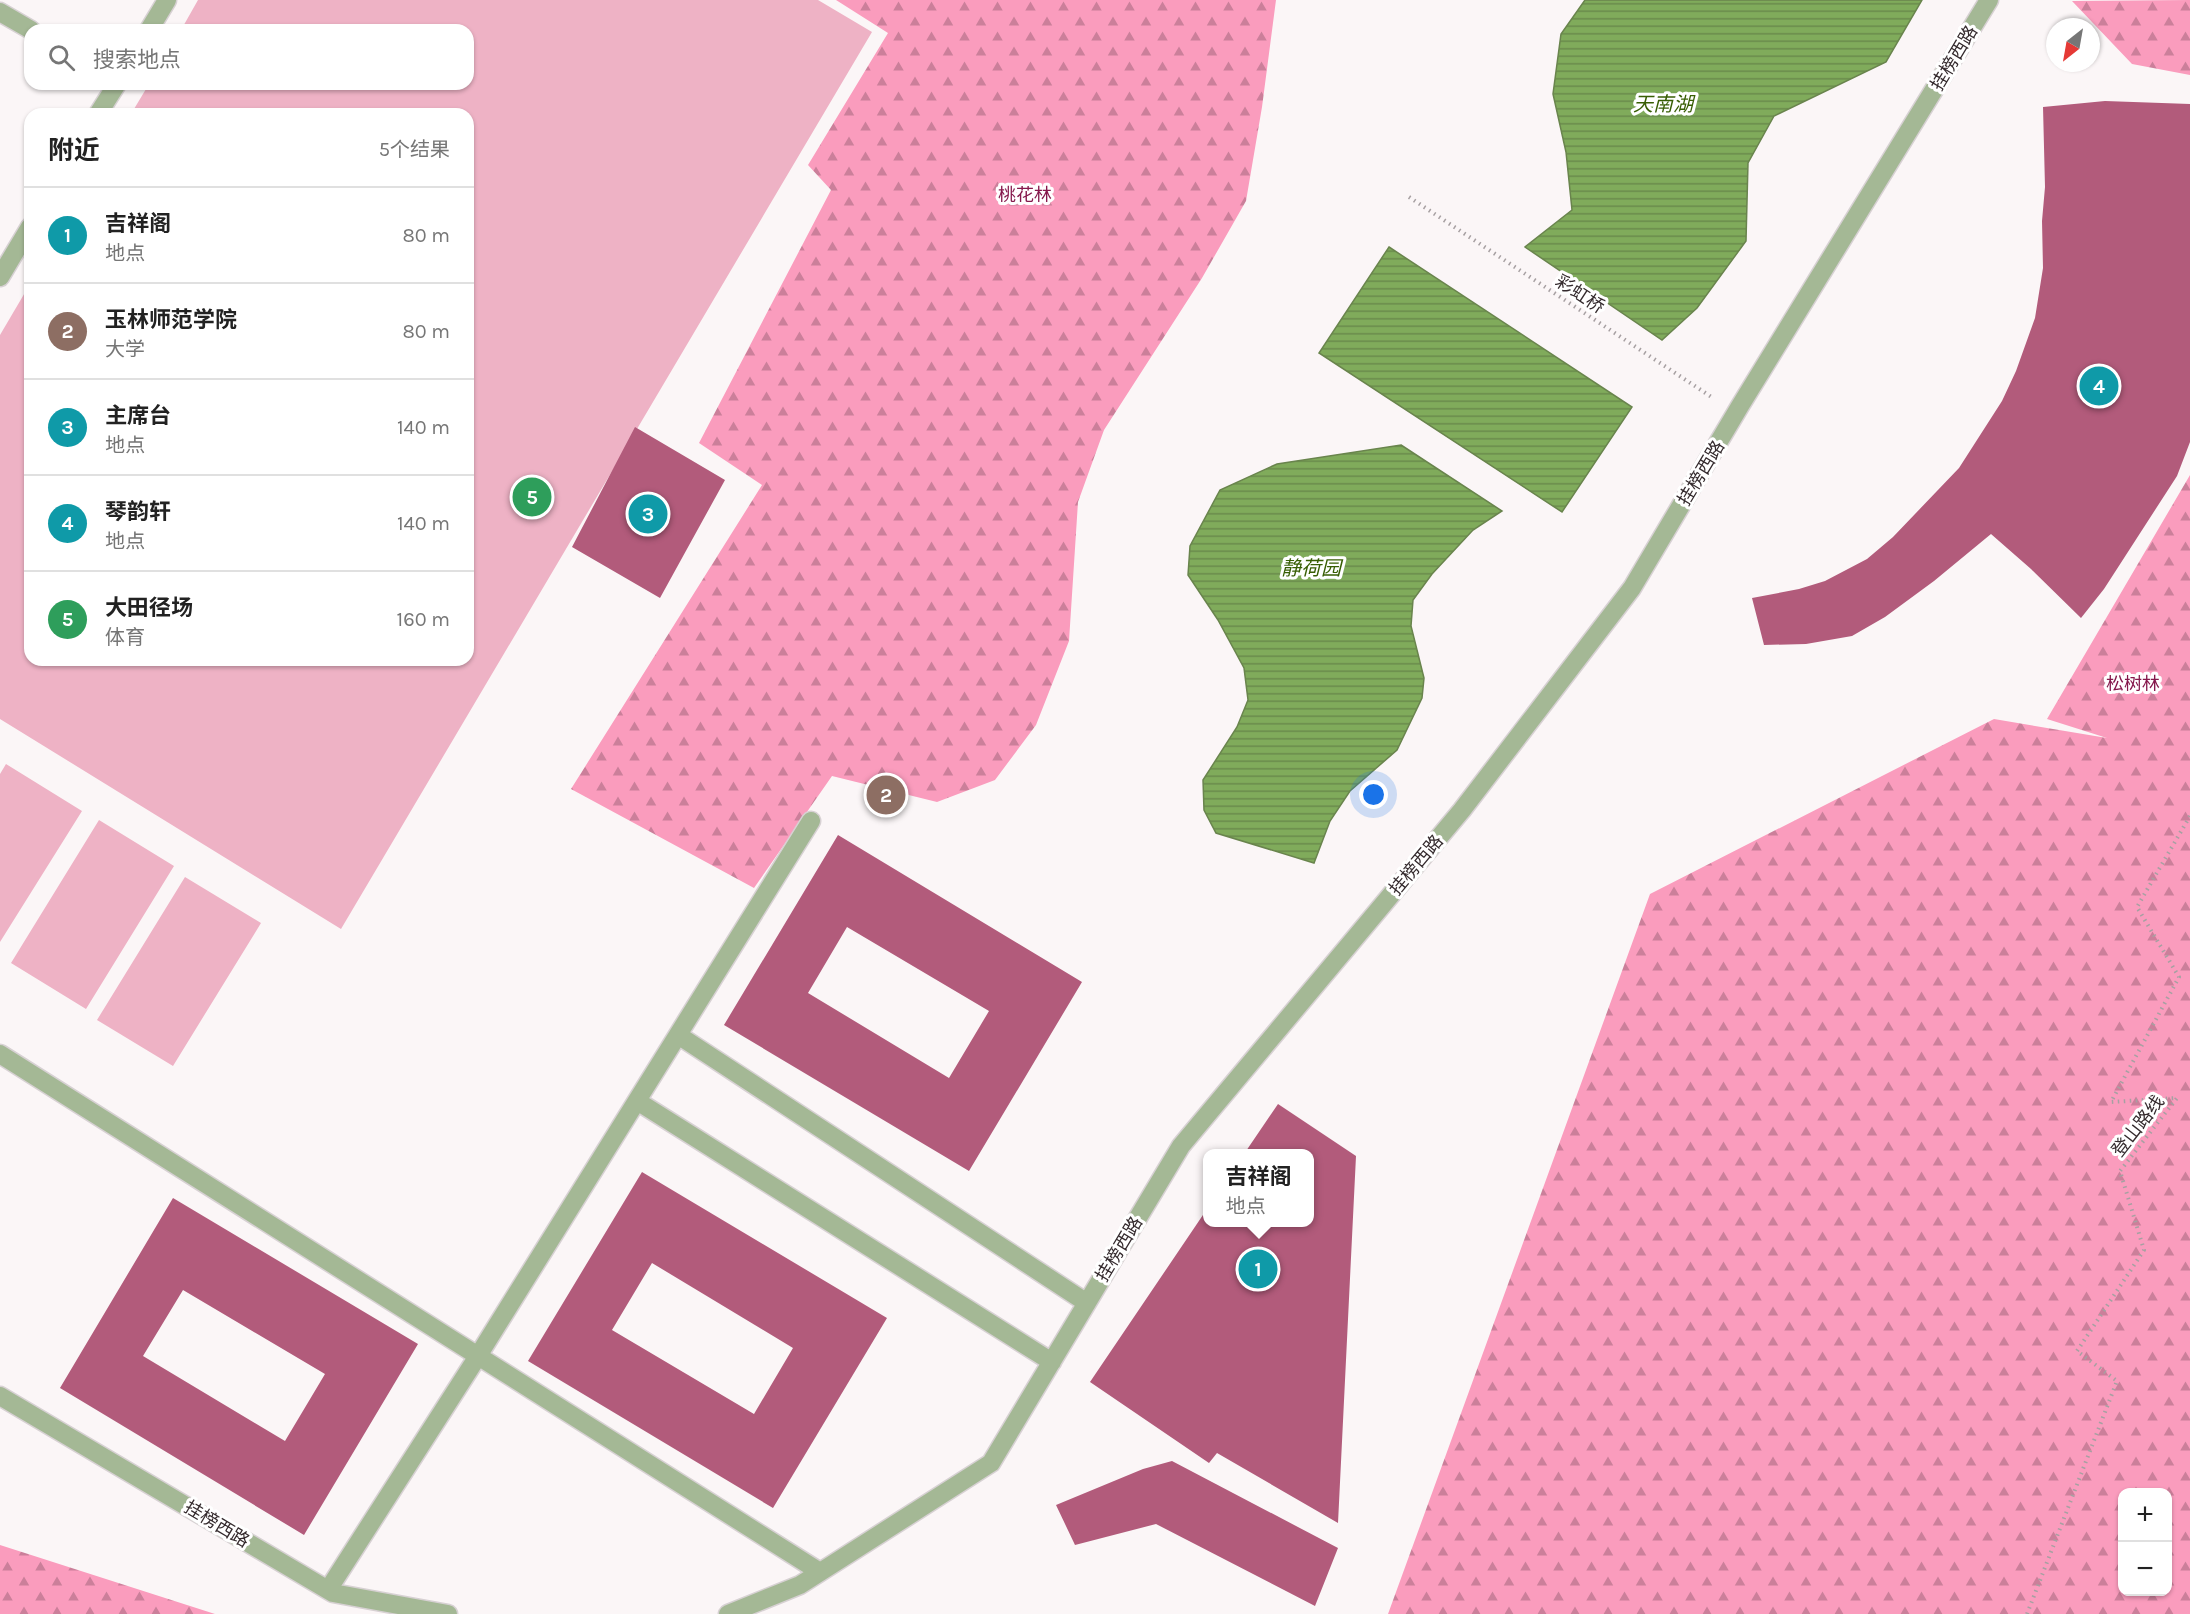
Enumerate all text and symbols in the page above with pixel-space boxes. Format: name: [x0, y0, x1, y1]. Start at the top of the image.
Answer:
north arrow: [2046, 18, 2100, 72]
street label: 挂榜西路: [1926, 21, 1982, 95]
search box: [24, 24, 474, 90]
icon: search: [45, 41, 78, 74]
text: 搜索地点: [93, 47, 181, 73]
water label: 天南湖: [1633, 93, 1696, 116]
text: 附近: [48, 135, 100, 166]
text: 5个结果: [379, 138, 450, 161]
park label: 桃花林: [998, 184, 1052, 206]
text: 吉祥阁: [105, 211, 171, 237]
text: 1: [64, 224, 71, 247]
text: 80 m: [402, 224, 450, 247]
text: 地点: [105, 242, 145, 265]
street label: 彩虹桥: [1551, 270, 1609, 318]
text: 玉林师范学院: [105, 307, 237, 333]
text: 2: [61, 320, 74, 343]
text: 80 m: [402, 320, 450, 343]
text: 大学: [105, 338, 145, 361]
pin: 4: [2080, 364, 2118, 408]
text: 主席台: [105, 403, 171, 429]
text: 3: [61, 416, 74, 439]
text: 140 m: [397, 416, 450, 439]
text: 地点: [105, 434, 145, 457]
street label: 挂榜西路: [1673, 436, 1729, 510]
pin: 5: [512, 474, 552, 520]
pin: 3: [628, 492, 668, 536]
text: 琴韵轩: [105, 499, 171, 525]
text: 4: [62, 512, 73, 535]
text: 140 m: [397, 512, 450, 535]
text: 地点: [105, 530, 145, 553]
water label: 静荷园: [1281, 557, 1344, 580]
text: 大田径场: [105, 595, 193, 621]
text: 5: [62, 608, 73, 631]
text: 160 m: [397, 608, 450, 631]
text: 体育: [105, 626, 145, 649]
park label: 松树林: [2106, 673, 2160, 695]
pin: 2: [866, 772, 906, 818]
your location: [1359, 780, 1388, 809]
street label: 挂榜西路: [1384, 830, 1448, 900]
street label: 登山路线: [2107, 1091, 2169, 1161]
popup: [1203, 1149, 1314, 1227]
text: 吉祥阁: [1225, 1164, 1292, 1190]
text: 地点: [1225, 1195, 1265, 1218]
street label: 挂榜西路: [1091, 1212, 1147, 1286]
pin: 1: [1238, 1246, 1278, 1292]
map controls: [2118, 1488, 2172, 1596]
button: +: [2118, 1488, 2172, 1542]
street label: 挂榜西路: [180, 1496, 254, 1552]
button: −: [2118, 1542, 2172, 1596]

